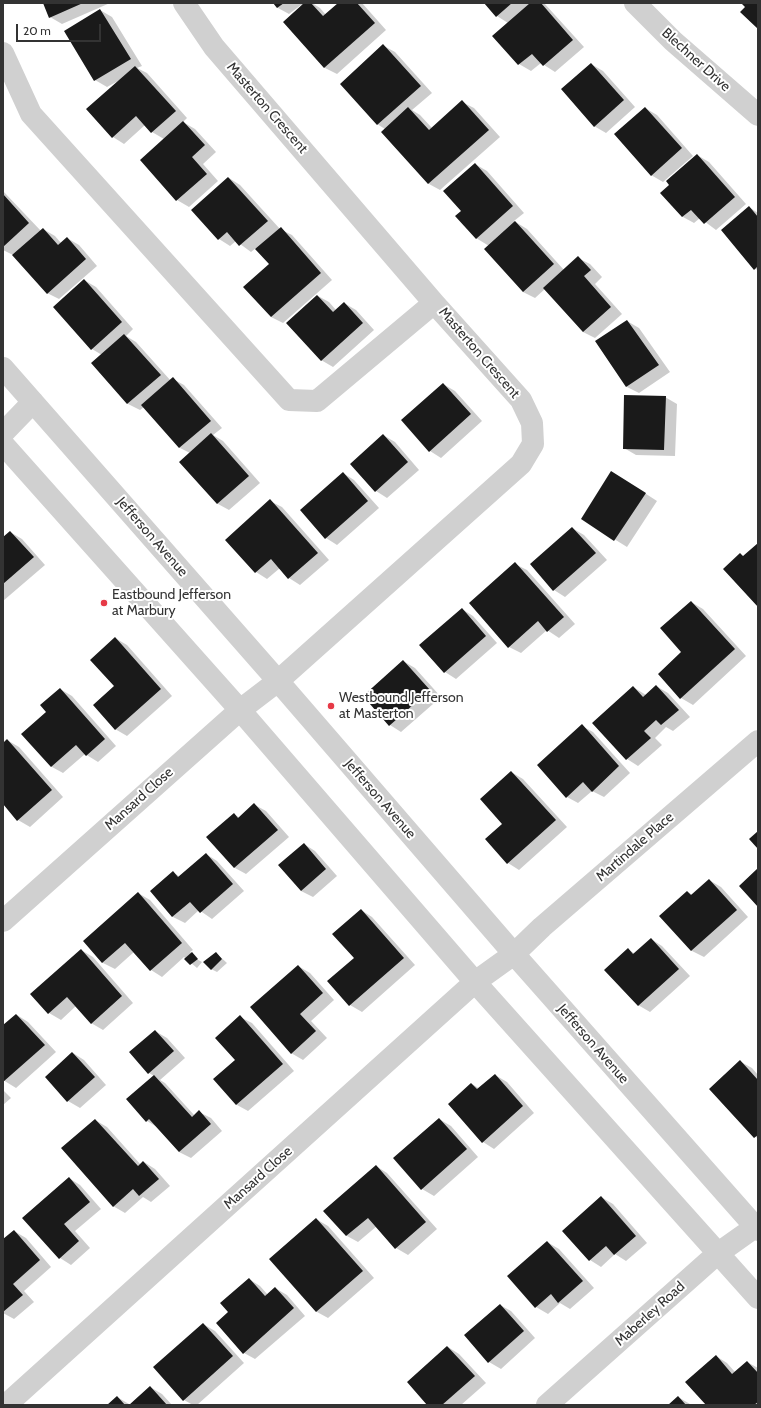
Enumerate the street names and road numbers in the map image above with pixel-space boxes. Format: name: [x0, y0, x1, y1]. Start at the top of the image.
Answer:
street label: Blechner Drive: [658, 25, 734, 95]
street label: Masterton Crescent: [223, 59, 311, 157]
street label: Masterton Crescent: [435, 304, 523, 402]
street label: Jefferson Avenue: [113, 494, 191, 580]
street label: Jefferson Avenue: [341, 756, 419, 842]
street label: Mansard Close: [101, 764, 177, 834]
street label: Martindale Place: [593, 809, 677, 885]
street label: Jefferson Avenue: [554, 1001, 632, 1087]
street label: Mansard Close: [220, 1143, 296, 1213]
street label: Maberley Road: [612, 1278, 688, 1350]

